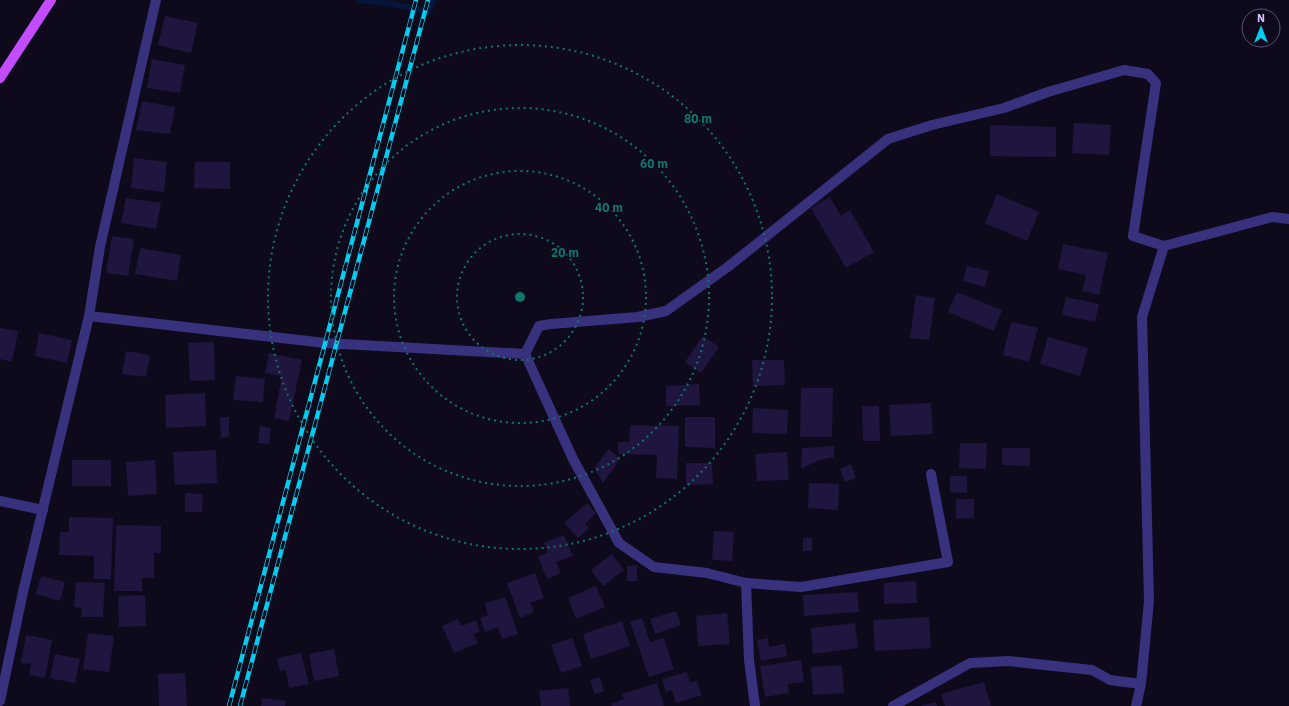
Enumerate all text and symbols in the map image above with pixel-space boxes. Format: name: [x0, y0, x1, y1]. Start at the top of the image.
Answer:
north arrow: [1241, 8, 1281, 48]
text: N: [1257, 11, 1265, 25]
text: 80 m: [684, 111, 712, 126]
text: 60 m: [640, 156, 668, 171]
text: 40 m: [595, 200, 623, 215]
text: 20 m: [551, 245, 579, 260]
centre of rings: [513, 290, 527, 304]

